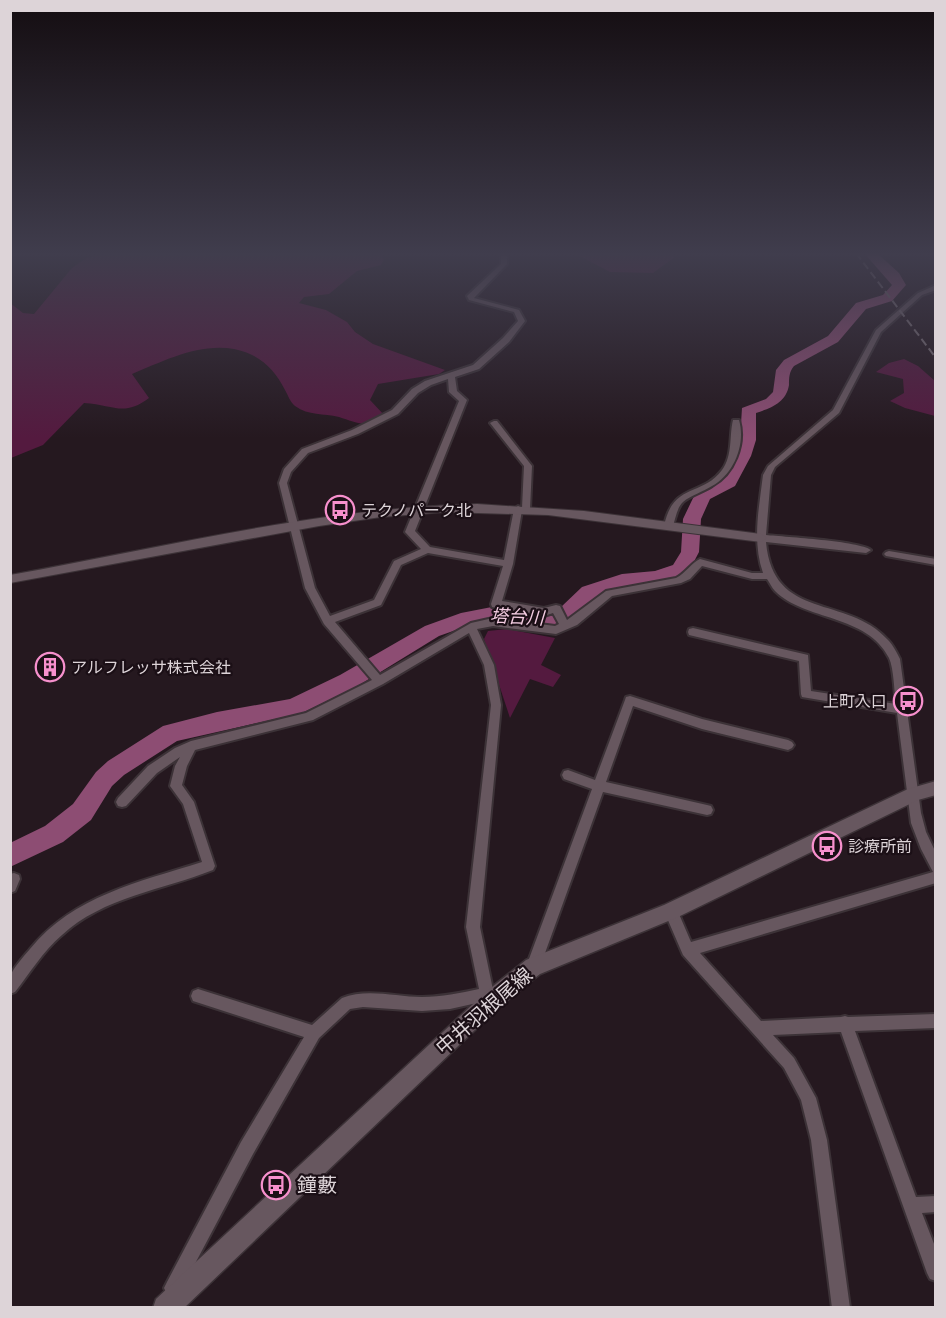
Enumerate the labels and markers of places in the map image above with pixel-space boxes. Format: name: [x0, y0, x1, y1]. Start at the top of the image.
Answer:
bus stop icon: テクノパーク北: [324, 494, 356, 526]
place label: テクノパーク北: [361, 500, 472, 520]
building icon: アルフレッサ株式会社: [34, 651, 66, 683]
place label: アルフレッサ株式会社: [71, 657, 231, 677]
bus stop icon: 上町入口: [892, 685, 924, 717]
place label: 上町入口: [823, 691, 887, 711]
bus stop icon: 診療所前: [811, 830, 843, 862]
place label: 診療所前: [848, 836, 912, 856]
bus stop icon: 鐘藪: [260, 1169, 292, 1201]
place label: 鐘藪: [297, 1172, 337, 1197]

